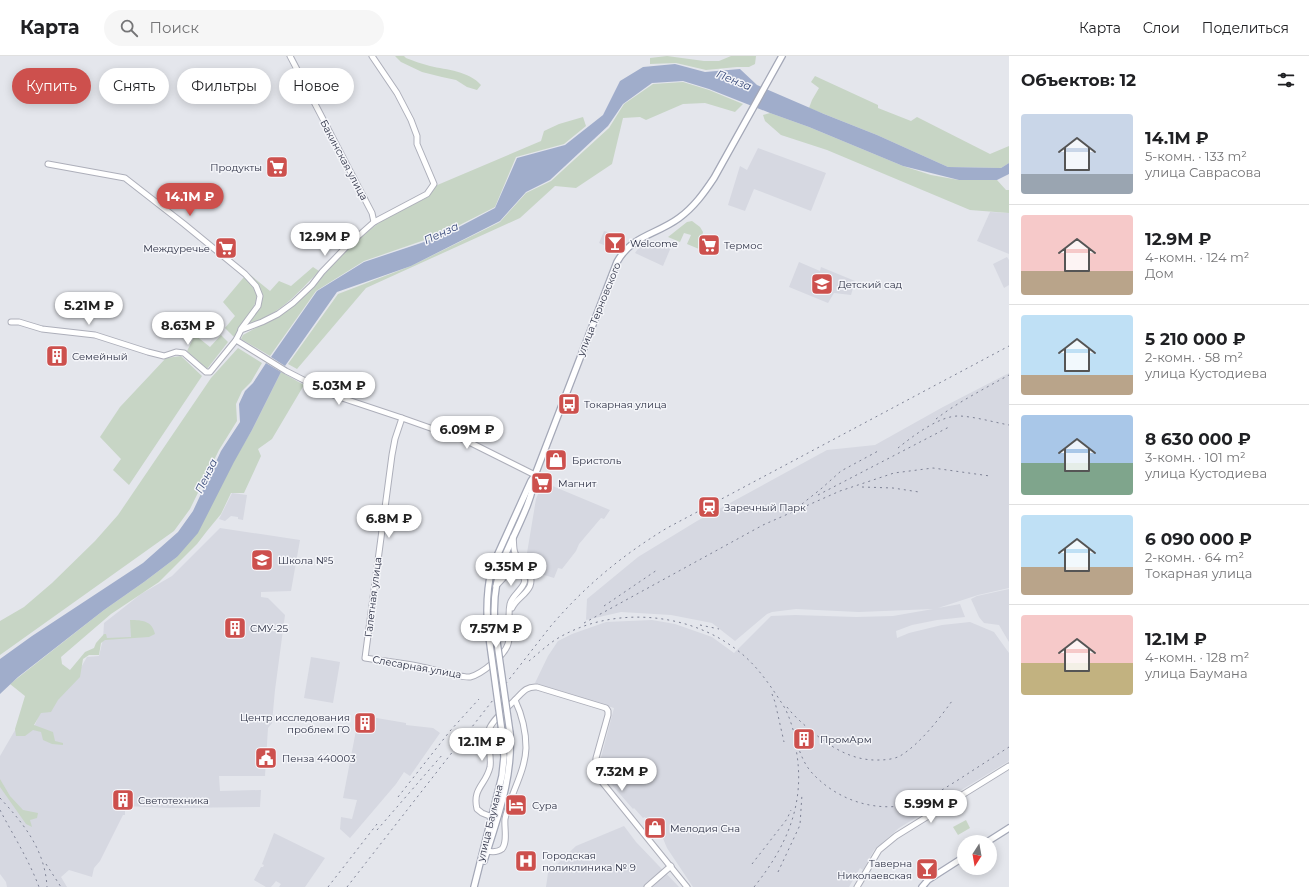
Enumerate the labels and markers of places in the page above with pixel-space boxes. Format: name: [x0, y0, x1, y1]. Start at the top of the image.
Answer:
supermarket icon: Продукты: [264, 154, 290, 180]
place label: Продукты: [210, 161, 262, 174]
pin: 14.1M ₽: [153, 183, 227, 217]
pin: 12.9M ₽: [288, 223, 362, 257]
bar icon: Welcome: [602, 230, 628, 256]
supermarket icon: Термос: [696, 232, 722, 258]
supermarket icon: Междуречье: [213, 235, 239, 261]
place label: Welcome: [630, 237, 678, 250]
place label: Термос: [724, 239, 763, 252]
place label: Междуречье: [143, 242, 210, 255]
school or university icon: Детский сад: [809, 271, 835, 297]
place label: Детский сад: [838, 278, 903, 291]
pin: 5.21M ₽: [52, 292, 126, 326]
pin: 8.63M ₽: [151, 312, 225, 346]
building icon: Семейный: [44, 343, 70, 369]
place label: Семейный: [72, 350, 128, 363]
pin: 5.03M ₽: [302, 372, 376, 406]
bus stop icon: Токарная улица: [556, 391, 582, 417]
place label: Токарная улица: [584, 398, 667, 411]
pin: 6.09M ₽: [430, 416, 504, 450]
shop icon: Бристоль: [543, 447, 569, 473]
place label: Бристоль: [572, 454, 622, 467]
supermarket icon: Магнит: [529, 470, 555, 496]
place label: Магнит: [558, 477, 597, 490]
station icon: Заречный Парк: [696, 494, 722, 520]
place label: Заречный Парк: [724, 501, 806, 514]
pin: 6.8M ₽: [356, 505, 422, 539]
school or university icon: Школа №5: [249, 547, 275, 573]
pin: 9.35M ₽: [474, 553, 548, 587]
place label: Школа №5: [278, 554, 334, 567]
building icon: СМУ-25: [222, 615, 248, 641]
pin: 7.57M ₽: [459, 615, 533, 649]
place label: СМУ-25: [250, 622, 289, 635]
building icon: Центр исследования проблем ГО: [352, 710, 378, 736]
place label: Центр исследования проблем ГО: [240, 711, 350, 736]
building icon: ПромАрм: [791, 726, 817, 752]
pin: 12.1M ₽: [445, 728, 519, 762]
place label: ПромАрм: [820, 733, 872, 746]
public building icon: Пенза 440003: [253, 745, 279, 771]
place label: Пенза 440003: [282, 752, 356, 765]
pin: 7.32M ₽: [585, 758, 659, 792]
building icon: Светотехника: [110, 787, 136, 813]
pin: 5.99M ₽: [894, 790, 968, 824]
hotel icon: Сура: [503, 792, 529, 818]
place label: Светотехника: [138, 794, 209, 807]
place label: Сура: [532, 799, 557, 812]
shop icon: Мелодия Сна: [642, 815, 668, 841]
place label: Мелодия Сна: [670, 822, 740, 835]
hospital icon: Городская поликлиника № 9: [513, 848, 539, 874]
place label: Городская поликлиника № 9: [542, 849, 636, 874]
bar icon: Таверна Николаевская: [914, 856, 940, 882]
place label: Таверна Николаевская: [837, 857, 912, 882]

